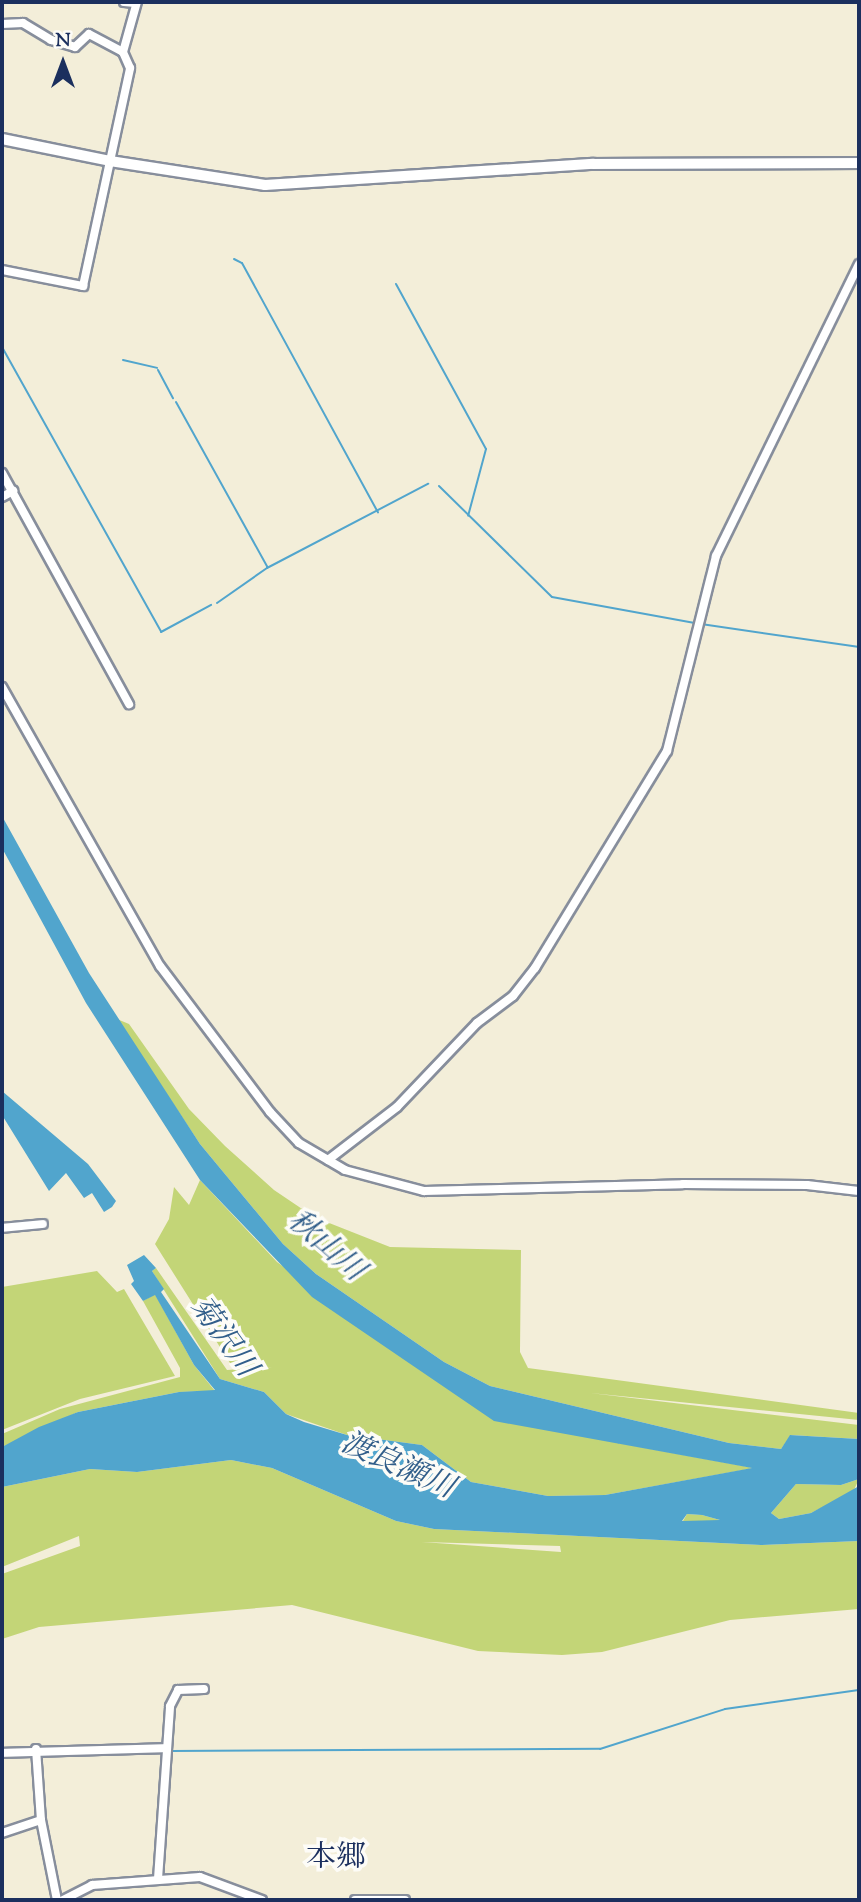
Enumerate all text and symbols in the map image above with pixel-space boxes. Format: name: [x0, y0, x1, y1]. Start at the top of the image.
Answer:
north arrow: [28, 28, 98, 98]
text: N: [55, 28, 71, 55]
water label: 秋山川: [279, 1204, 371, 1290]
water label: 菊沢川: [181, 1291, 263, 1385]
water label: 渡良瀬川: [335, 1426, 459, 1508]
district label: 本郷: [306, 1841, 366, 1877]

